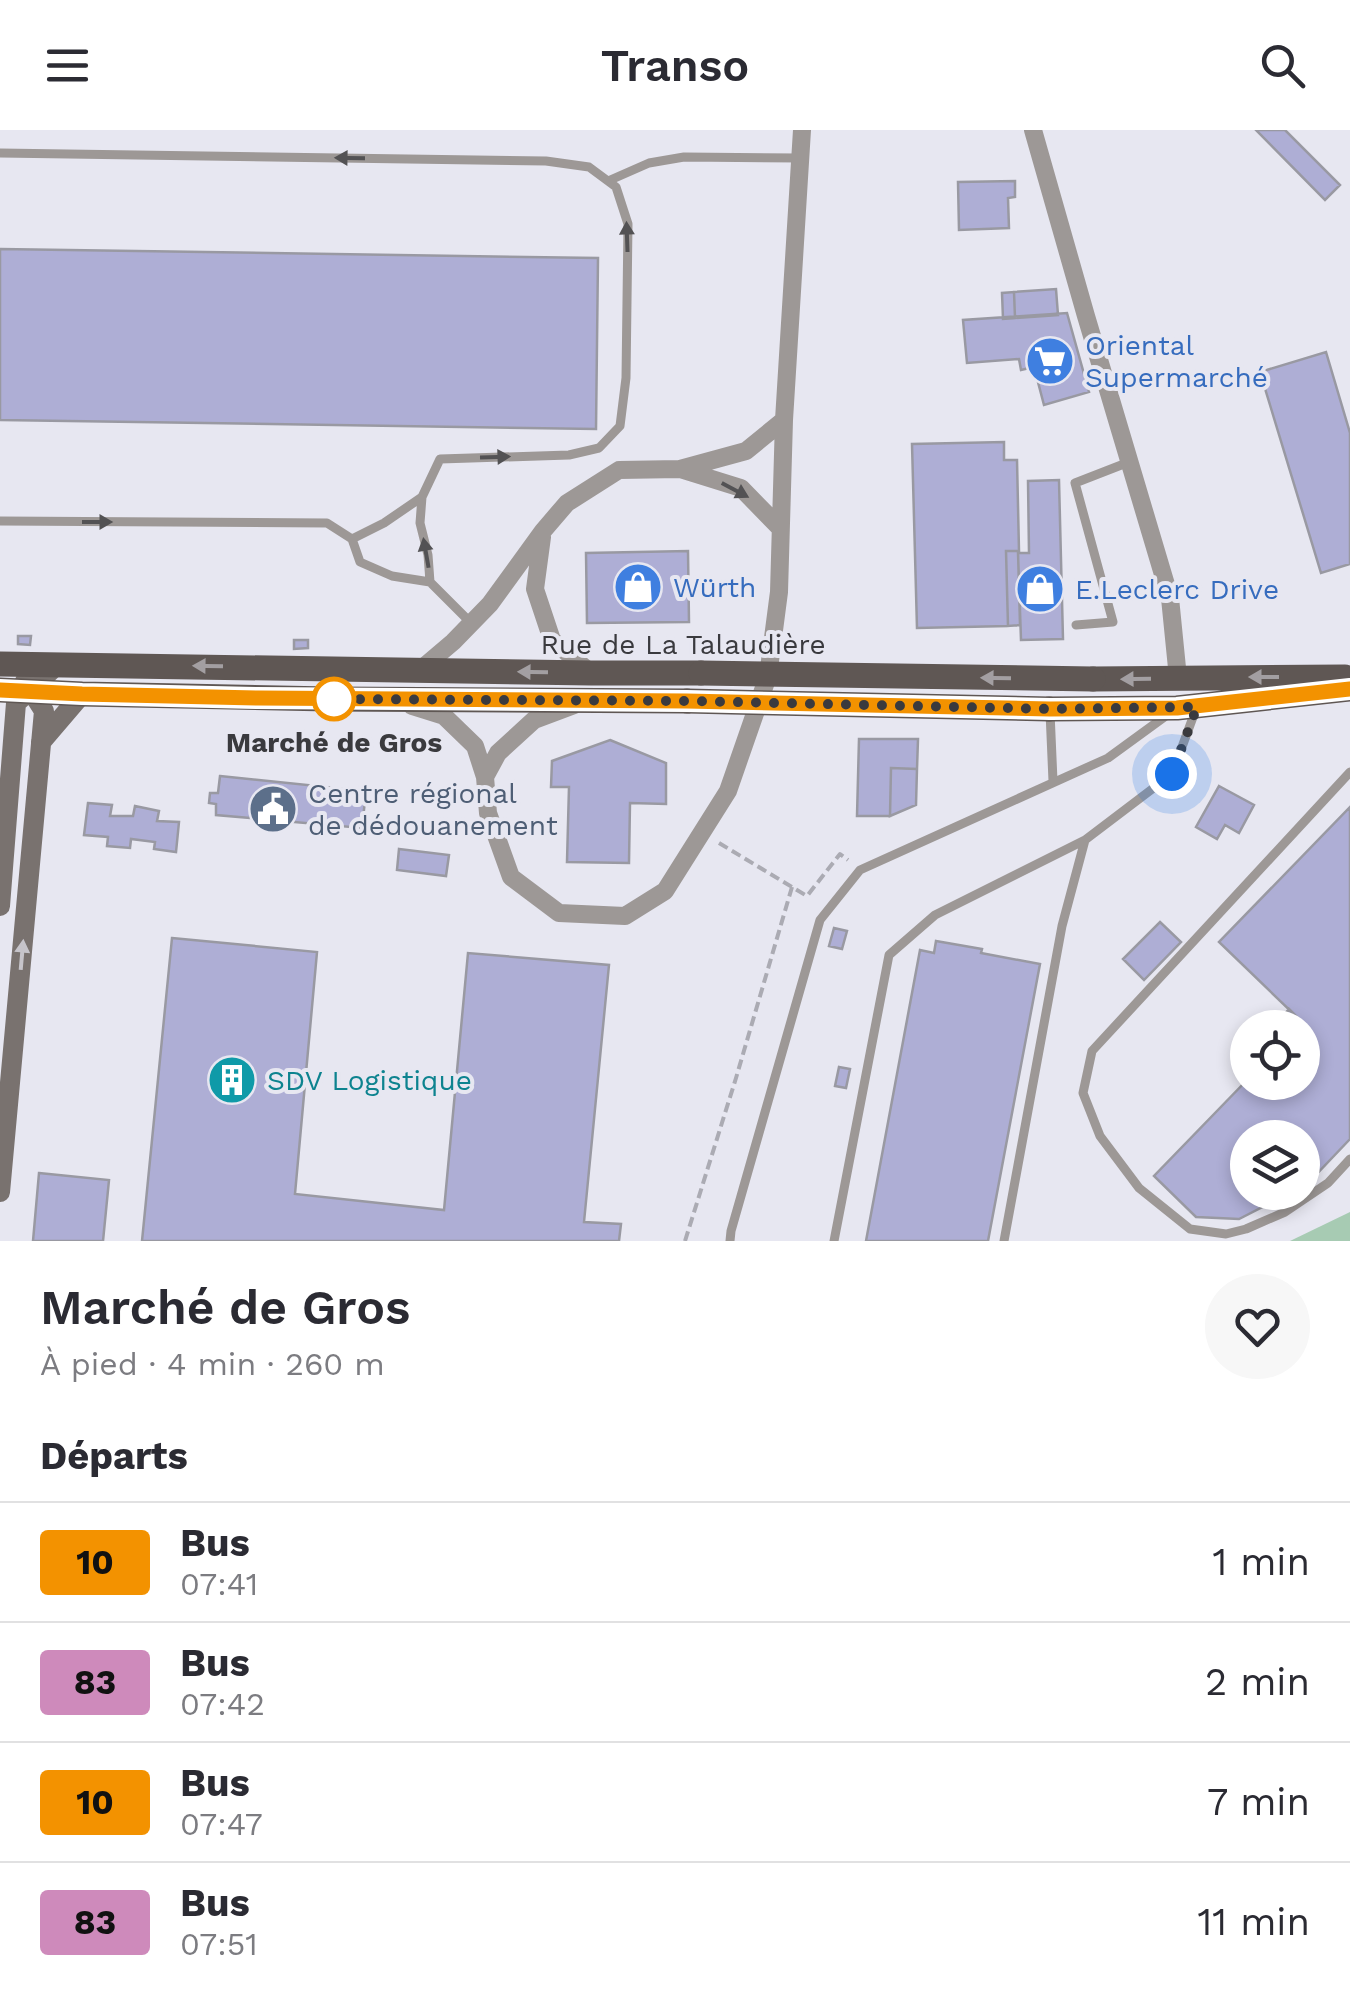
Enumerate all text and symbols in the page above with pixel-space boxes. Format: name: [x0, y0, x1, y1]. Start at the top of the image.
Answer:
icon: menu: [40, 38, 95, 93]
icon: search: [1255, 38, 1310, 93]
text: Transo: [601, 39, 749, 92]
one-way arrow: [333, 150, 365, 166]
one-way arrow: [618, 221, 634, 252]
place label: Oriental Supermarché: [1085, 329, 1268, 394]
supermarket icon: Oriental Supermarché: [1024, 335, 1076, 387]
one-way arrow: [480, 449, 512, 465]
one-way arrow: [721, 481, 749, 498]
one-way arrow: [82, 514, 114, 530]
one-way arrow: [418, 537, 434, 568]
shop icon: Würth: [612, 561, 664, 613]
shop icon: E.Leclerc Drive: [1014, 563, 1066, 615]
place label: Würth: [673, 571, 756, 604]
place label: E.Leclerc Drive: [1075, 573, 1279, 606]
street label: Rue de La Talaudière: [540, 628, 826, 661]
one-way arrow: [192, 658, 224, 674]
one-way arrow: [517, 664, 549, 680]
one-way arrow: [979, 669, 1011, 685]
one-way arrow: [1248, 669, 1280, 685]
one-way arrow: [1119, 671, 1151, 687]
marker: Marché de Gros: [313, 678, 355, 720]
place label: Marché de Gros: [226, 726, 442, 759]
your location: [1147, 749, 1197, 799]
place label: Centre régional de dédouanement: [308, 777, 558, 842]
public building icon: Centre régional de dédouanement: [247, 783, 299, 835]
one-way arrow: [14, 939, 30, 971]
map controls: [1230, 1010, 1320, 1210]
button: locate: [1230, 1010, 1320, 1100]
building icon: SDV Logistique: [206, 1054, 258, 1106]
place label: SDV Logistique: [267, 1064, 472, 1097]
button: layers: [1230, 1120, 1320, 1210]
button: heart: [1205, 1274, 1310, 1379]
text: Marché de Gros: [40, 1279, 410, 1336]
text: À pied · 4 min · 260 m: [40, 1345, 385, 1383]
text: Départs: [40, 1434, 188, 1478]
text: Bus: [180, 1521, 250, 1565]
text: 1 min: [1212, 1540, 1310, 1584]
text: 10: [76, 1541, 114, 1583]
text: 07:41: [180, 1565, 258, 1603]
text: Bus: [180, 1641, 250, 1685]
text: 2 min: [1205, 1660, 1310, 1704]
text: 83: [74, 1661, 116, 1703]
text: 07:42: [180, 1685, 265, 1723]
text: Bus: [180, 1761, 250, 1805]
text: 7 min: [1207, 1780, 1310, 1824]
text: 10: [76, 1781, 114, 1823]
text: 07:47: [180, 1805, 263, 1843]
text: Bus: [180, 1881, 250, 1925]
text: 11 min: [1198, 1900, 1310, 1944]
text: 83: [74, 1901, 116, 1943]
text: 07:51: [180, 1925, 258, 1963]

